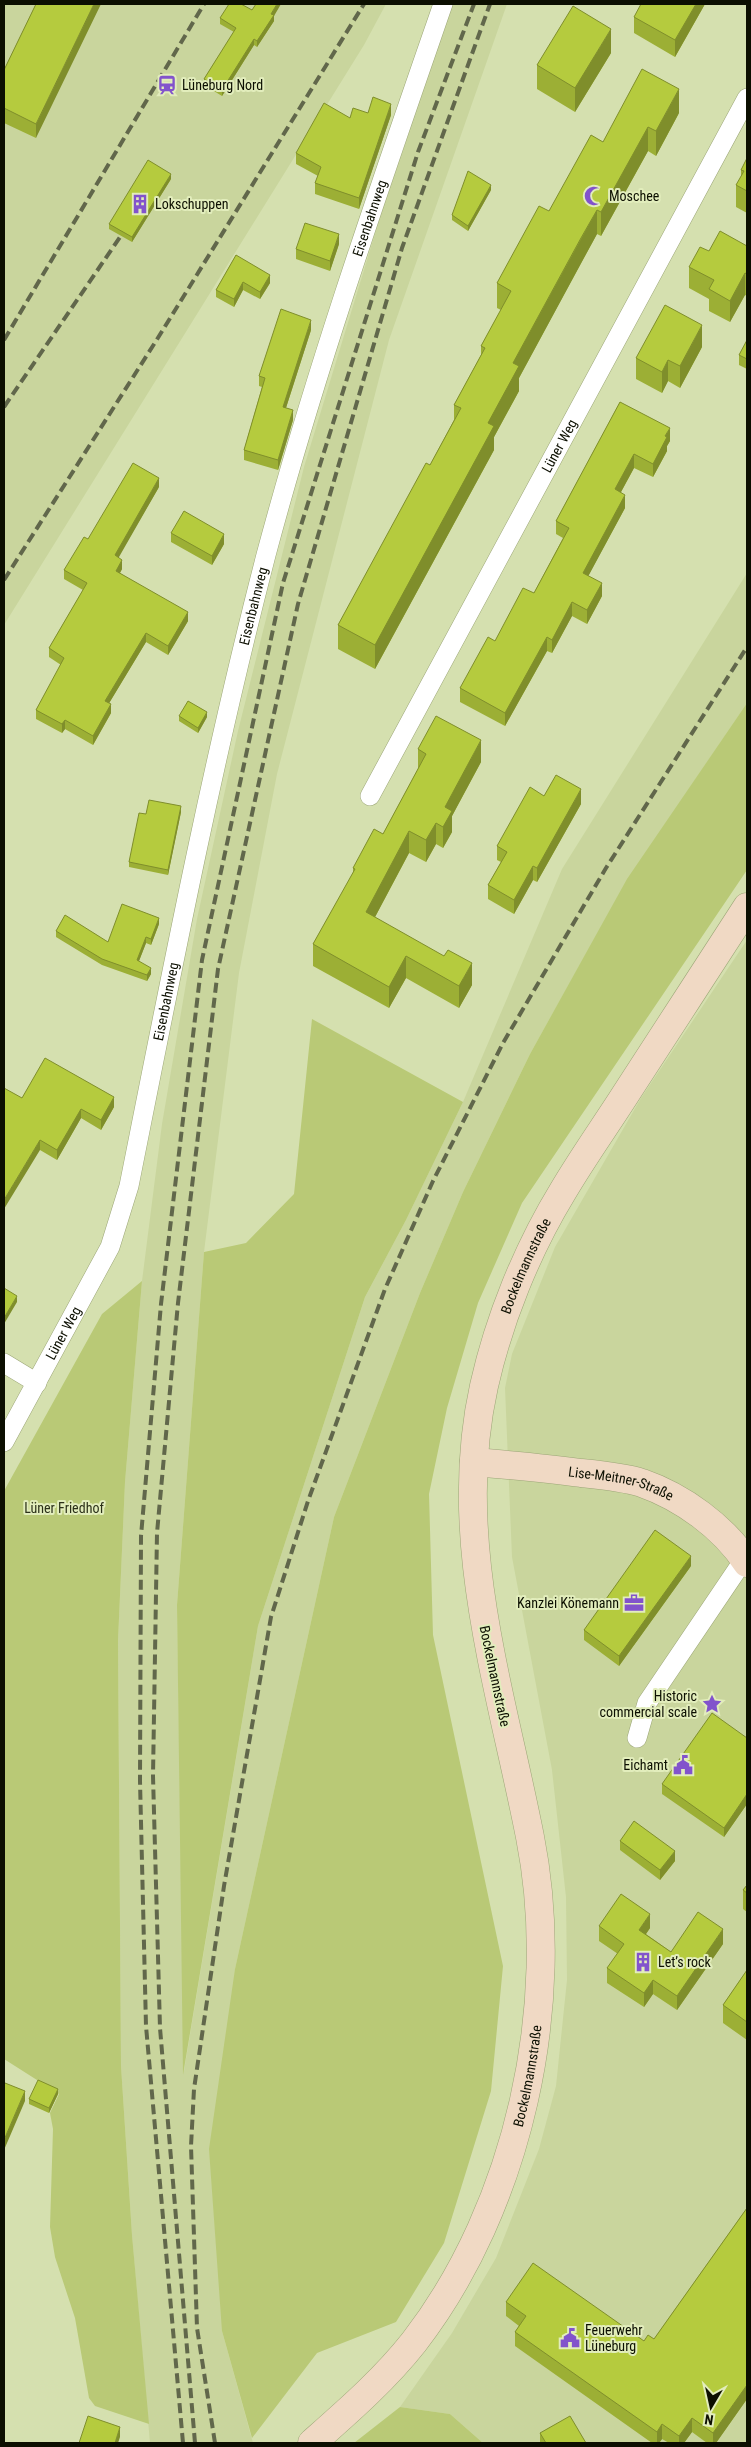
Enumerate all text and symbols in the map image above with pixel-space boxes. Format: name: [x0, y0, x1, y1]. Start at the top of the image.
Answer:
station icon: Lüneburg Nord: [156, 74, 178, 96]
place label: Lüneburg Nord: [182, 77, 263, 93]
street label: Eisenbahnweg: [349, 178, 390, 259]
mosque icon: Moschee: [583, 185, 605, 207]
place label: Moschee: [609, 188, 660, 204]
building icon: Lokschuppen: [129, 193, 151, 215]
place label: Lokschuppen: [155, 196, 229, 212]
street label: Lüner Weg: [538, 417, 580, 475]
street label: Eisenbahnweg: [236, 565, 271, 647]
street label: Eisenbahnweg: [150, 961, 182, 1042]
street label: Bockelmannstraße: [498, 1215, 554, 1316]
street label: Lüner Weg: [42, 1304, 84, 1362]
street label: Lise-Meitner-Straße: [567, 1463, 677, 1504]
park label: Lüner Friedhof: [24, 1500, 104, 1516]
office icon: Kanzlei Könemann: [623, 1592, 645, 1614]
place label: Kanzlei Könemann: [517, 1595, 619, 1611]
street label: Bockelmannstraße: [476, 1624, 514, 1728]
place label: Historic commercial scale: [600, 1688, 697, 1720]
place icon: Historic commercial scale: [701, 1693, 723, 1715]
public building icon: Eichamt: [672, 1754, 694, 1776]
place label: Eichamt: [623, 1757, 668, 1773]
building icon: Let’s rock: [632, 1951, 654, 1973]
place label: Let’s rock: [658, 1954, 712, 1970]
street label: Bockelmannstraße: [510, 2024, 545, 2128]
place label: Feuerwehr Lüneburg: [585, 2322, 643, 2354]
public building icon: Feuerwehr Lüneburg: [559, 2327, 581, 2349]
north arrow: [686, 2382, 736, 2432]
text: N: [703, 2411, 714, 2428]

